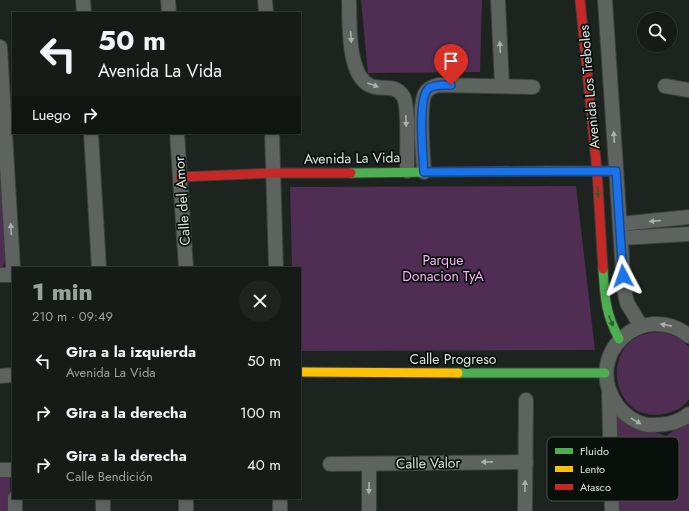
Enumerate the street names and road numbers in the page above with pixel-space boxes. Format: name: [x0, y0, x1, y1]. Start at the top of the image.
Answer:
street label: Avenida Los Treboles: [574, 24, 604, 150]
street label: Avenida La Vida: [304, 147, 400, 169]
street label: Calle del Amor: [169, 156, 195, 246]
street label: Calle Progreso: [410, 349, 497, 369]
street label: Calle Valor: [396, 452, 461, 474]

